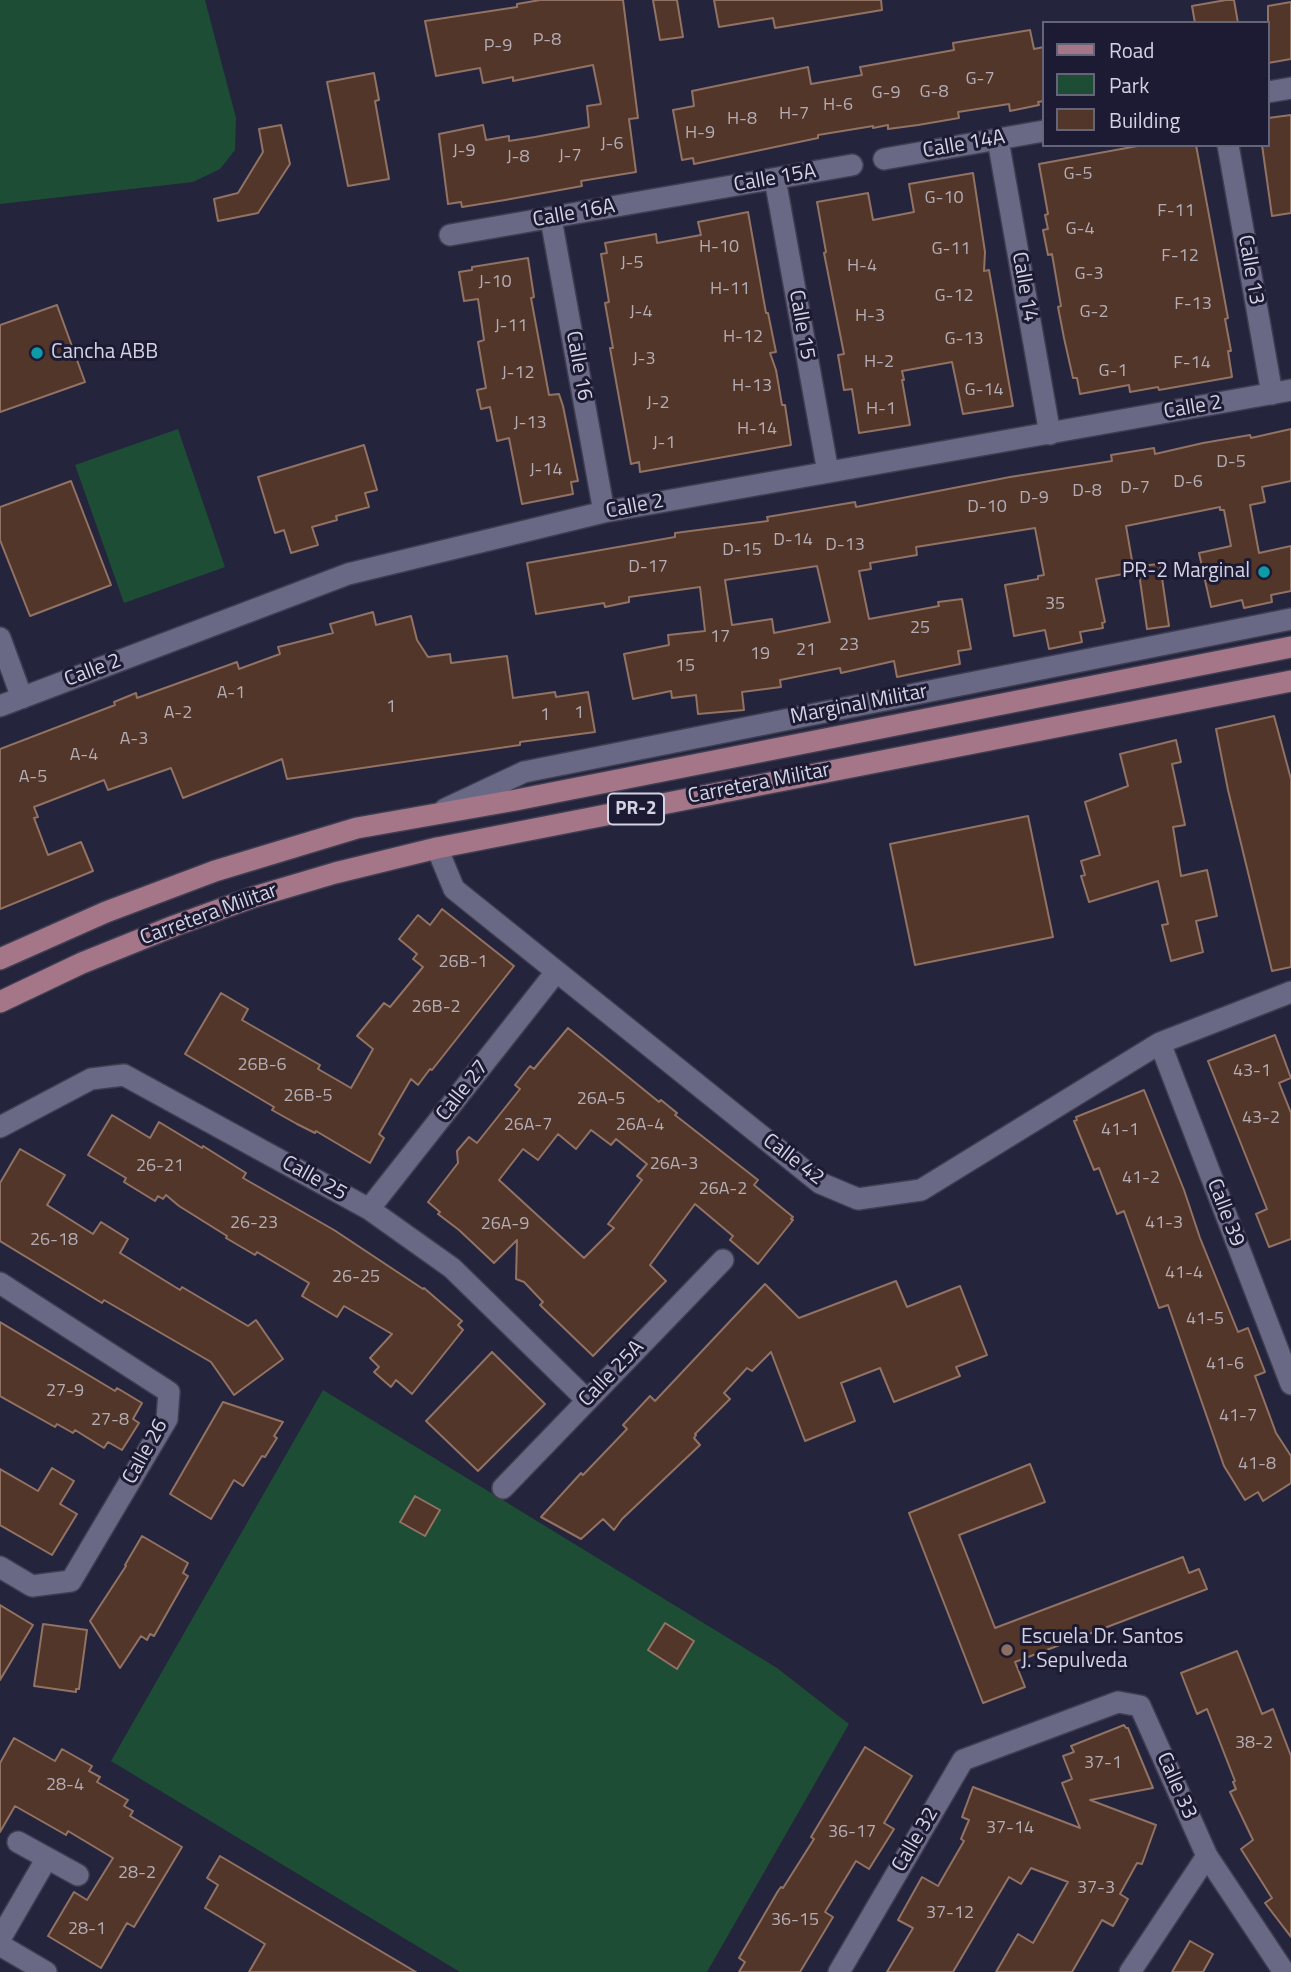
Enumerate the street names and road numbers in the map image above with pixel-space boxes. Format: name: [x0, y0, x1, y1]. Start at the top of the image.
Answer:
street label: Calle 14A: [921, 125, 1007, 165]
street label: Calle 15A: [732, 159, 818, 199]
street label: Calle 16A: [531, 194, 617, 234]
street label: Calle 13: [1231, 233, 1269, 307]
street label: Calle 14: [1005, 250, 1043, 324]
street label: Calle 15: [782, 288, 820, 362]
street label: Calle 16: [559, 329, 597, 403]
street label: Calle 2: [1162, 391, 1224, 425]
street label: Calle 2: [604, 489, 666, 525]
street label: Calle 2: [61, 649, 125, 693]
street label: Marginal Militar: [788, 679, 930, 731]
street label: Carretera Militar: [686, 758, 832, 810]
road number: PR-2: [608, 794, 664, 824]
street label: Carretera Militar: [137, 879, 281, 951]
street label: Calle 27: [431, 1056, 495, 1126]
street label: Calle 42: [757, 1129, 829, 1191]
street label: Calle 25: [277, 1151, 351, 1207]
street label: Calle 39: [1201, 1176, 1249, 1250]
street label: Calle 25A: [574, 1335, 650, 1413]
street label: Calle 26: [118, 1415, 174, 1489]
street label: Calle 33: [1150, 1749, 1202, 1823]
street label: Calle 32: [887, 1803, 945, 1877]

